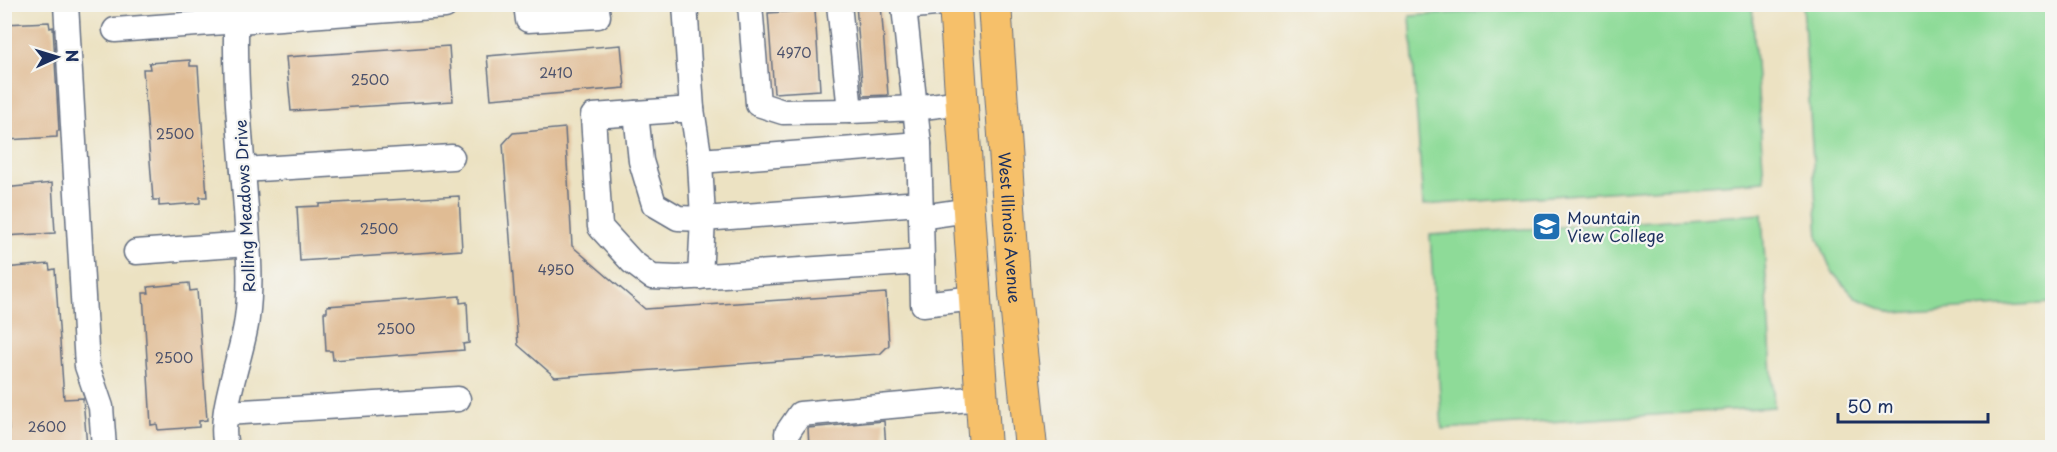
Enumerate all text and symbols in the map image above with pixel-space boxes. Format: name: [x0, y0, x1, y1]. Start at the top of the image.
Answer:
north arrow: [27, 27, 87, 87]
house number: 4970: [777, 42, 811, 63]
text: N: [61, 49, 85, 63]
house number: 2410: [539, 62, 573, 83]
house number: 2500: [351, 69, 389, 90]
street label: Rolling Meadows Drive: [227, 119, 261, 293]
house number: 2500: [156, 123, 194, 144]
street label: West Illinois Avenue: [993, 151, 1028, 304]
place label: Mountain View College: [1567, 205, 1665, 247]
school or university icon: Mountain View College: [1530, 210, 1562, 242]
house number: 2500: [360, 218, 398, 239]
house number: 4950: [538, 259, 574, 280]
house number: 2500: [377, 318, 415, 339]
house number: 2500: [155, 347, 193, 368]
scale bar: [1838, 386, 1988, 424]
text: 50 m: [1847, 392, 1894, 419]
house number: 2600: [28, 416, 66, 437]

